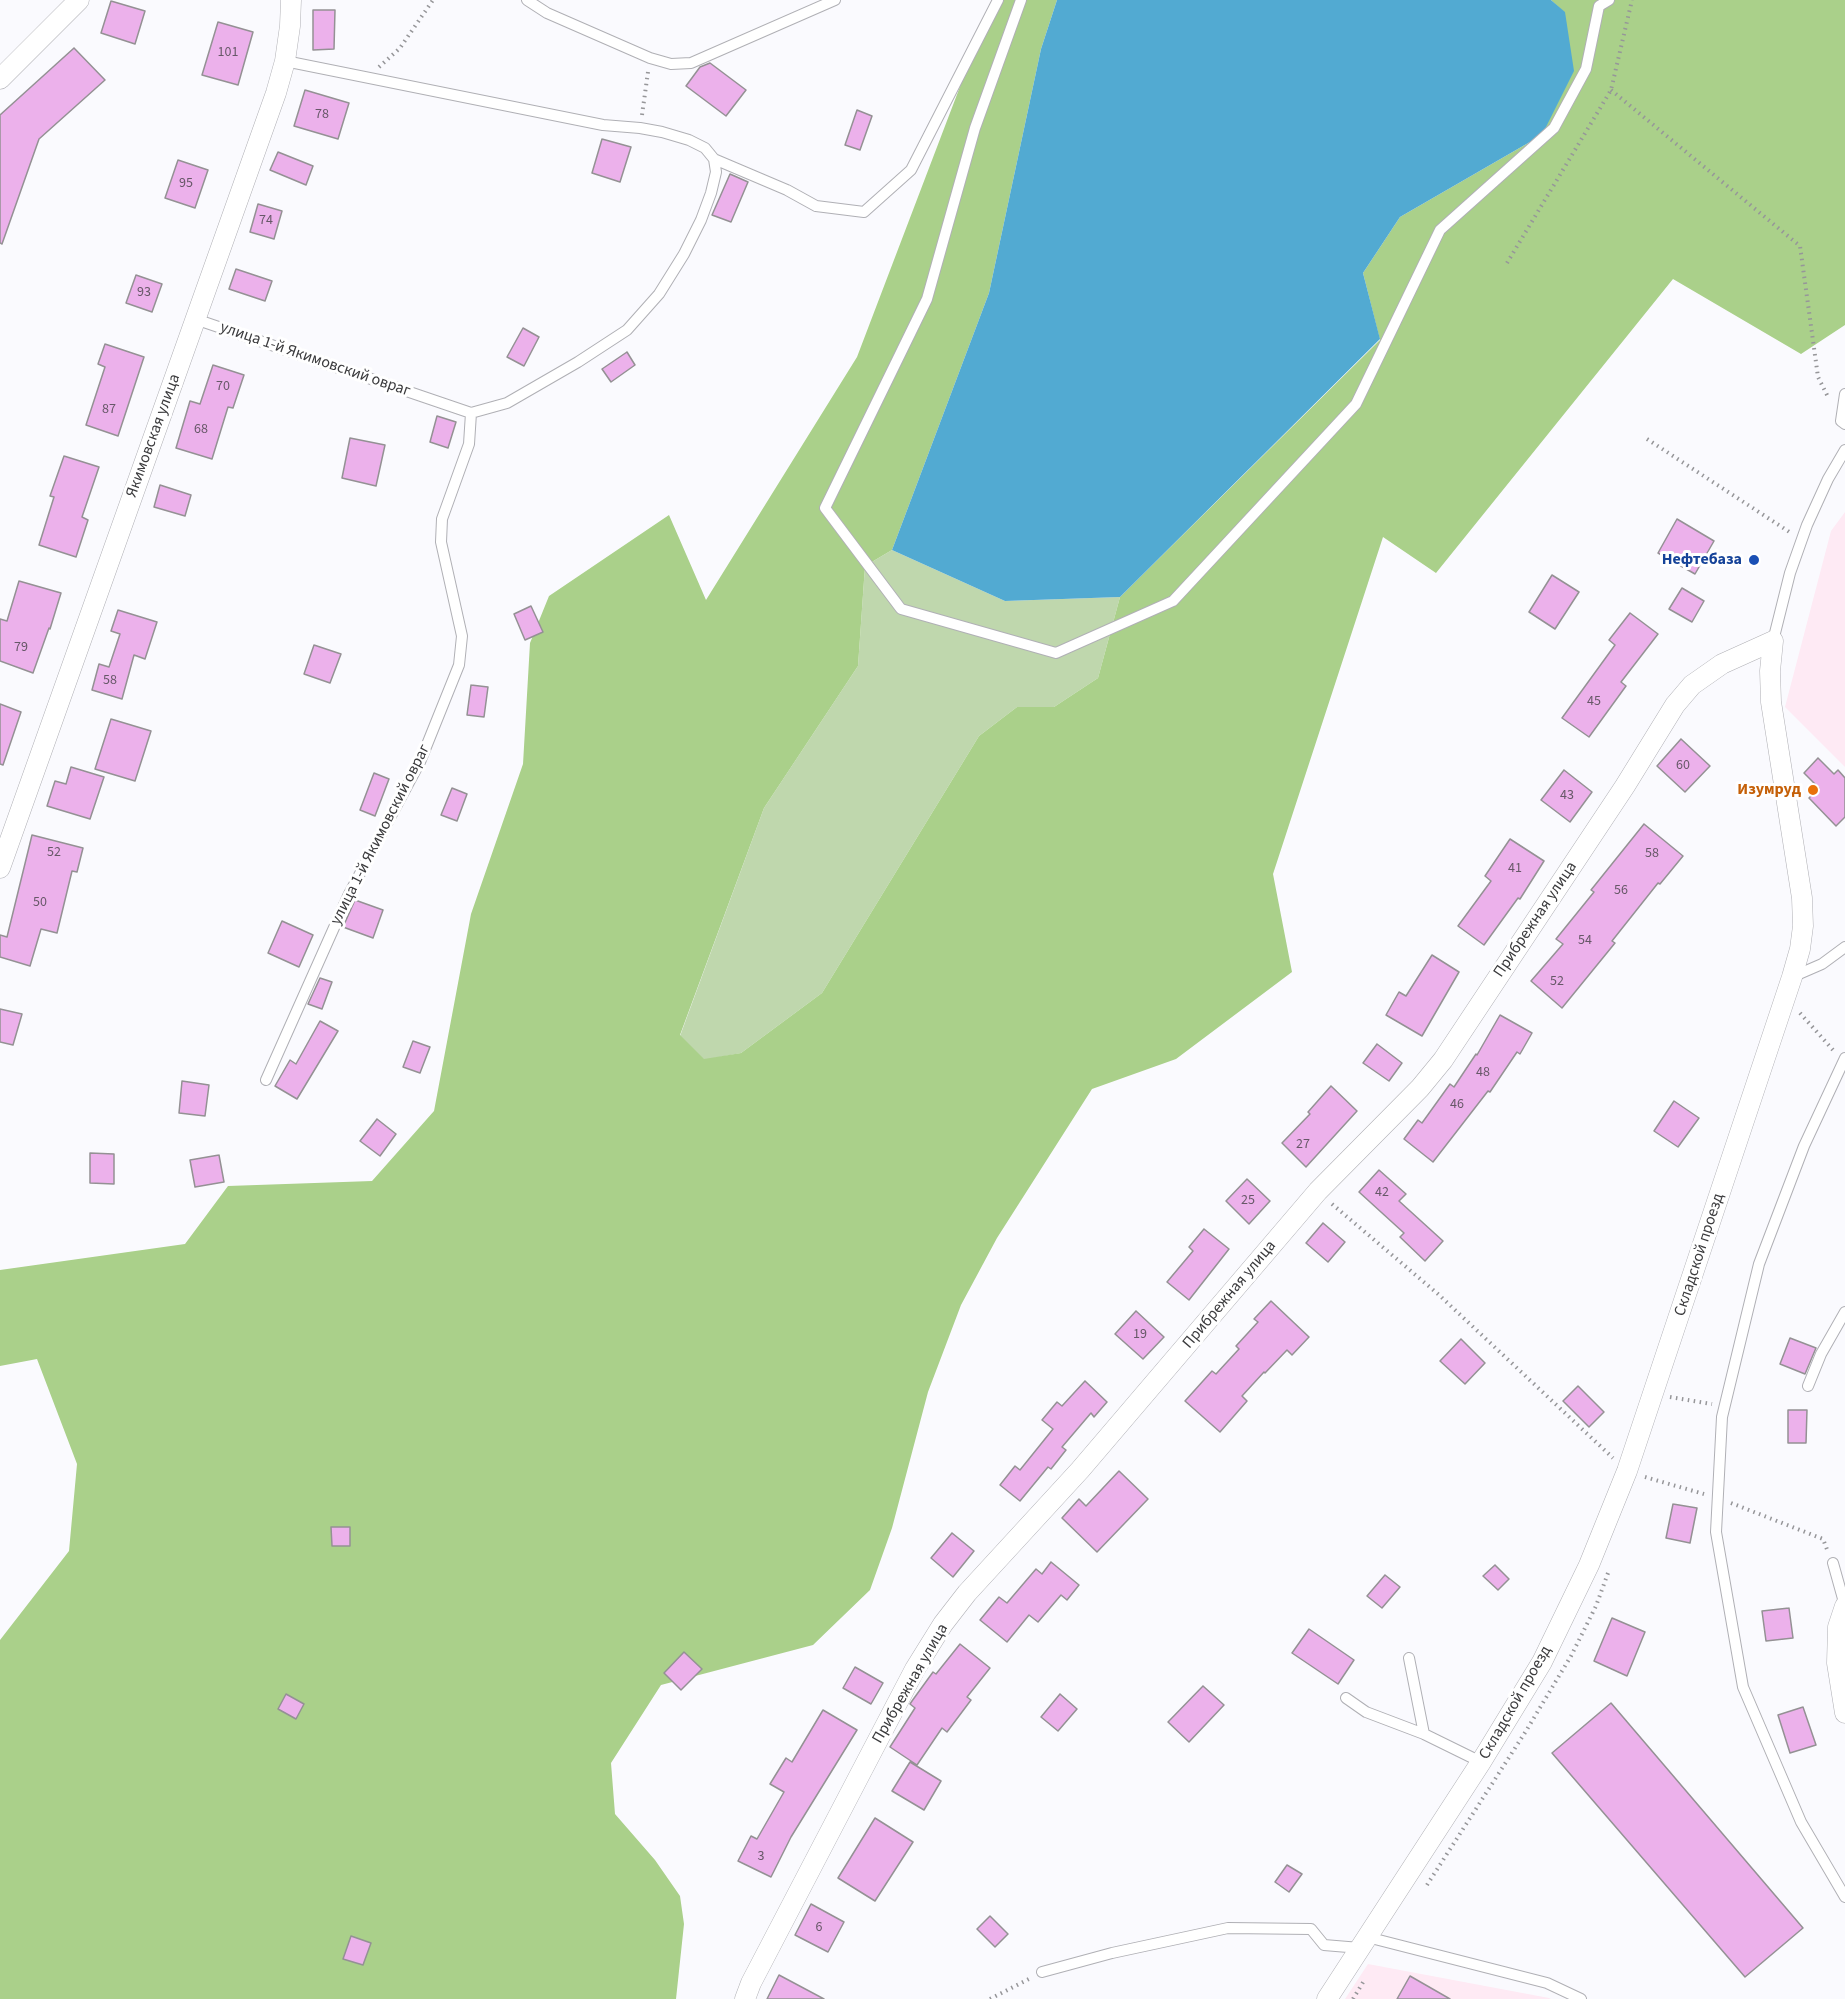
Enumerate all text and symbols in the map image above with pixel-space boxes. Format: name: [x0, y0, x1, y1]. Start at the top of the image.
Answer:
house number: 101: [218, 45, 238, 61]
house number: 78: [315, 107, 329, 123]
house number: 95: [179, 176, 193, 192]
house number: 74: [259, 213, 273, 229]
house number: 93: [137, 285, 151, 301]
street label: улица 1-й Якимовский овраг: [217, 318, 413, 402]
street label: Якимовская улица: [123, 372, 185, 500]
house number: 70: [216, 379, 230, 395]
house number: 87: [102, 402, 116, 418]
house number: 68: [194, 422, 208, 438]
place label: Нефтебаза: [1662, 550, 1742, 570]
marker: Нефтебаза: [1747, 553, 1761, 567]
house number: 79: [14, 640, 28, 656]
house number: 58: [103, 673, 117, 689]
house number: 45: [1587, 694, 1601, 710]
street label: улица 1-й Якимовский овраг: [327, 741, 435, 929]
house number: 60: [1676, 758, 1690, 774]
place label: Изумруд: [1737, 780, 1801, 800]
marker: Изумруд: [1806, 783, 1820, 797]
house number: 43: [1560, 788, 1574, 804]
house number: 52: [47, 845, 61, 861]
house number: 58: [1645, 846, 1659, 862]
street label: Прибрежная улица: [1490, 859, 1582, 981]
house number: 41: [1508, 861, 1522, 877]
house number: 56: [1614, 883, 1628, 899]
house number: 50: [33, 895, 47, 911]
house number: 54: [1578, 933, 1592, 949]
house number: 52: [1550, 974, 1564, 990]
house number: 48: [1476, 1065, 1490, 1081]
house number: 46: [1450, 1097, 1464, 1113]
house number: 27: [1296, 1137, 1310, 1153]
house number: 42: [1375, 1185, 1389, 1201]
street label: Складской проезд: [1671, 1191, 1729, 1319]
house number: 25: [1241, 1193, 1255, 1209]
street label: Прибрежная улица: [1179, 1237, 1281, 1353]
house number: 19: [1133, 1327, 1147, 1343]
street label: Прибрежная улица: [869, 1621, 953, 1747]
street label: Складской проезд: [1476, 1643, 1556, 1763]
house number: 3: [758, 1849, 764, 1865]
house number: 6: [816, 1920, 822, 1936]

